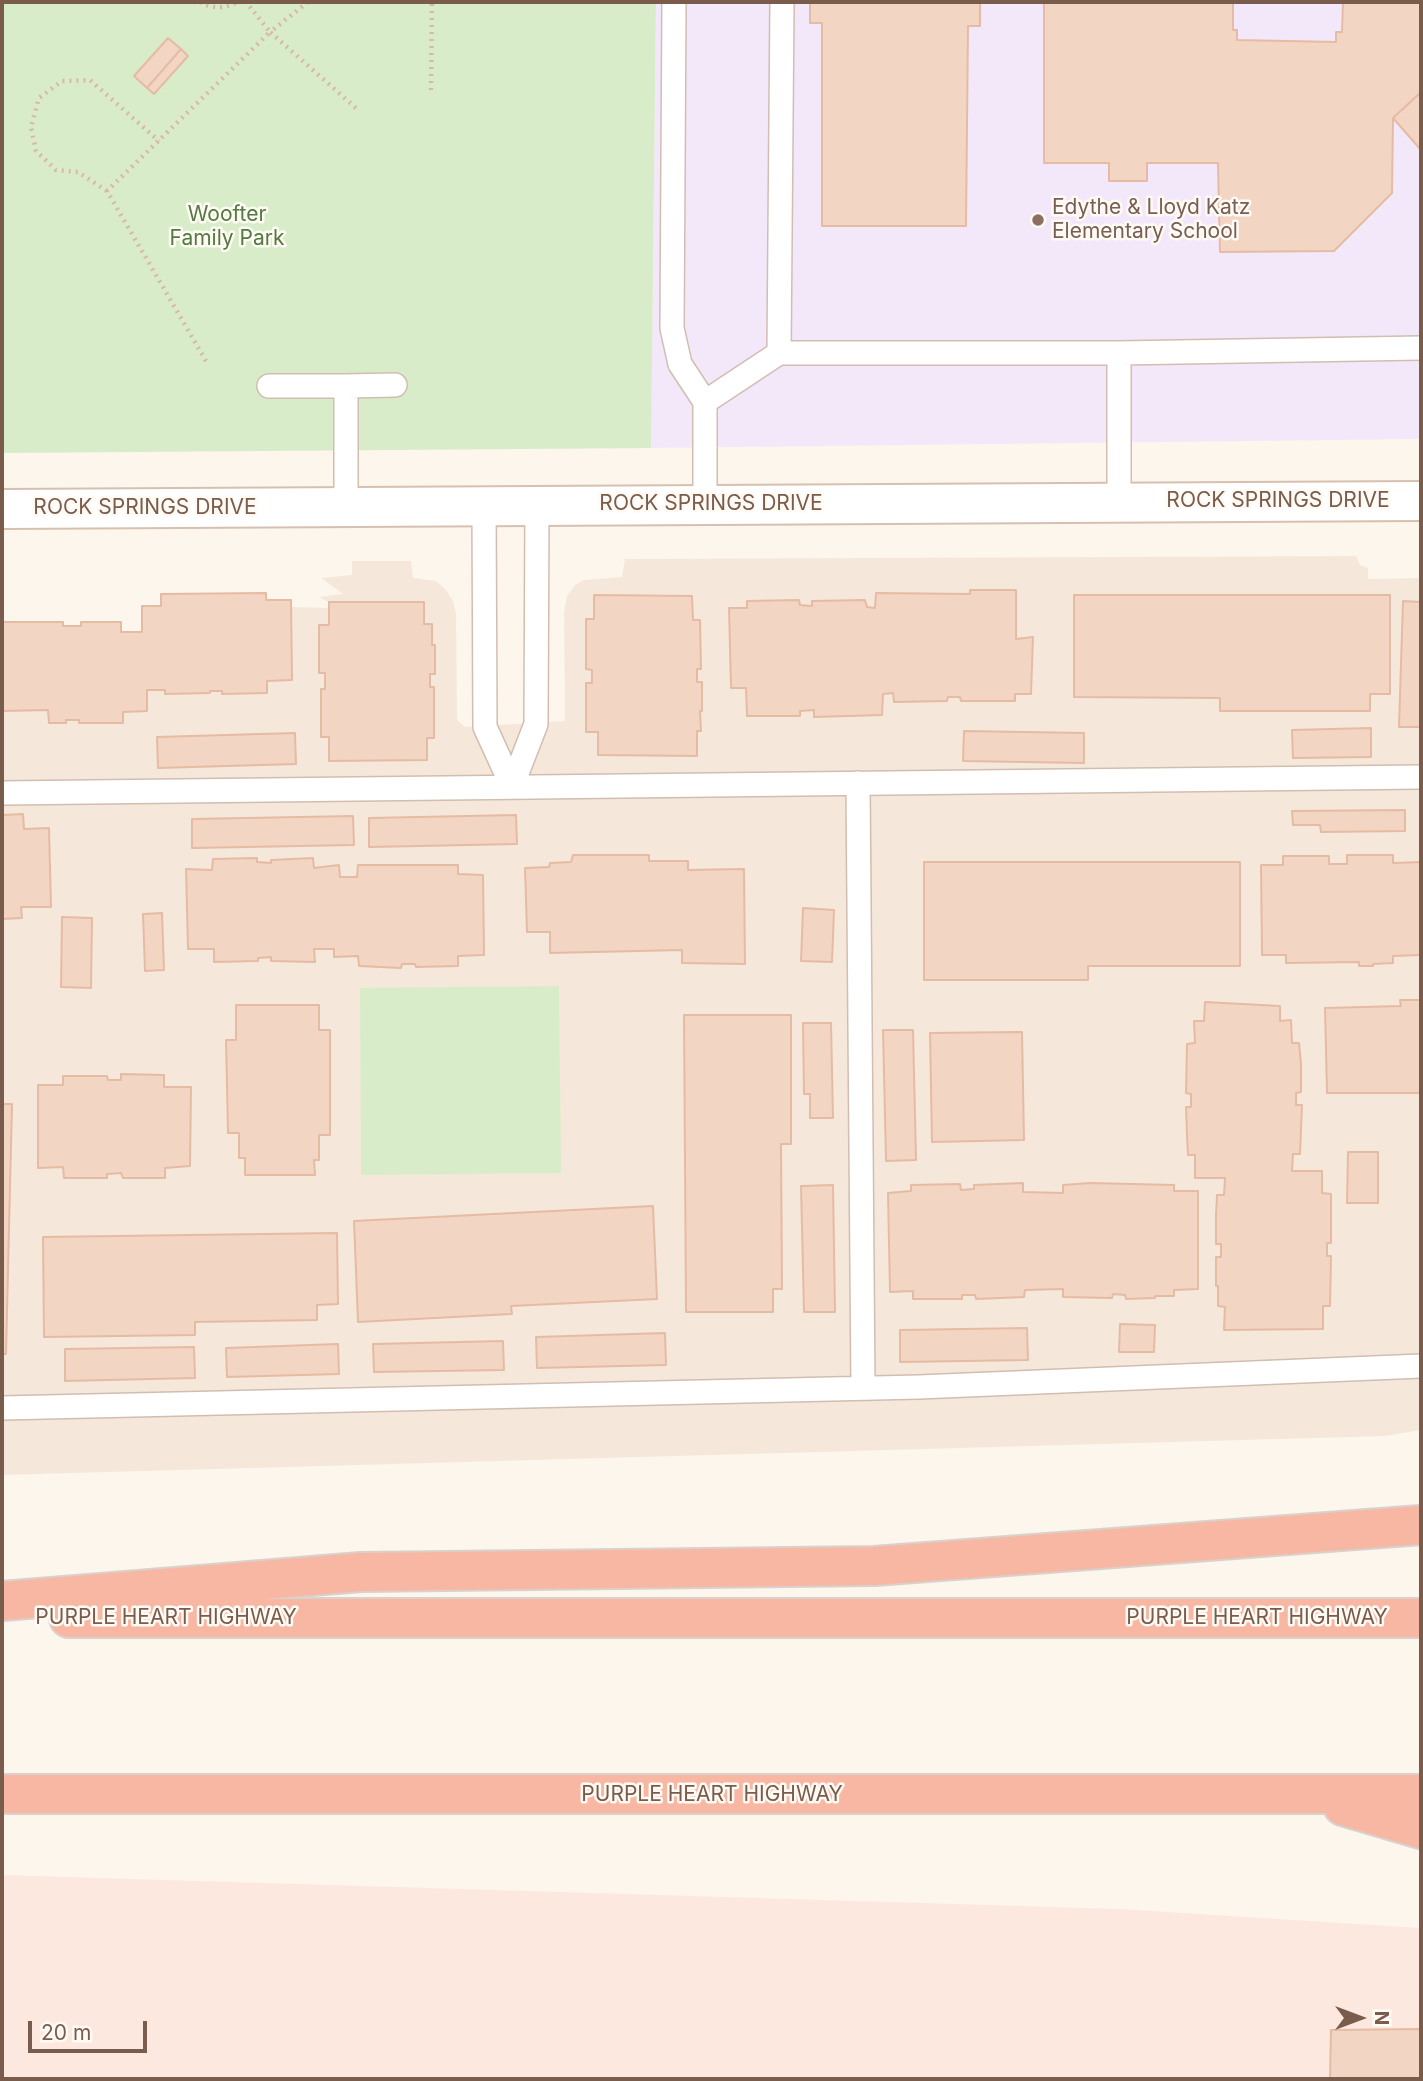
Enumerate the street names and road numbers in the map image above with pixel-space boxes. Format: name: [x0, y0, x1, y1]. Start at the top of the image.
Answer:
street label: ROCK SPRINGS DRIVE: [1166, 488, 1390, 514]
street label: ROCK SPRINGS DRIVE: [599, 491, 823, 517]
street label: ROCK SPRINGS DRIVE: [33, 495, 257, 521]
street label: PURPLE HEART HIGHWAY: [35, 1605, 297, 1631]
street label: PURPLE HEART HIGHWAY: [1126, 1605, 1388, 1631]
street label: PURPLE HEART HIGHWAY: [581, 1782, 843, 1808]

